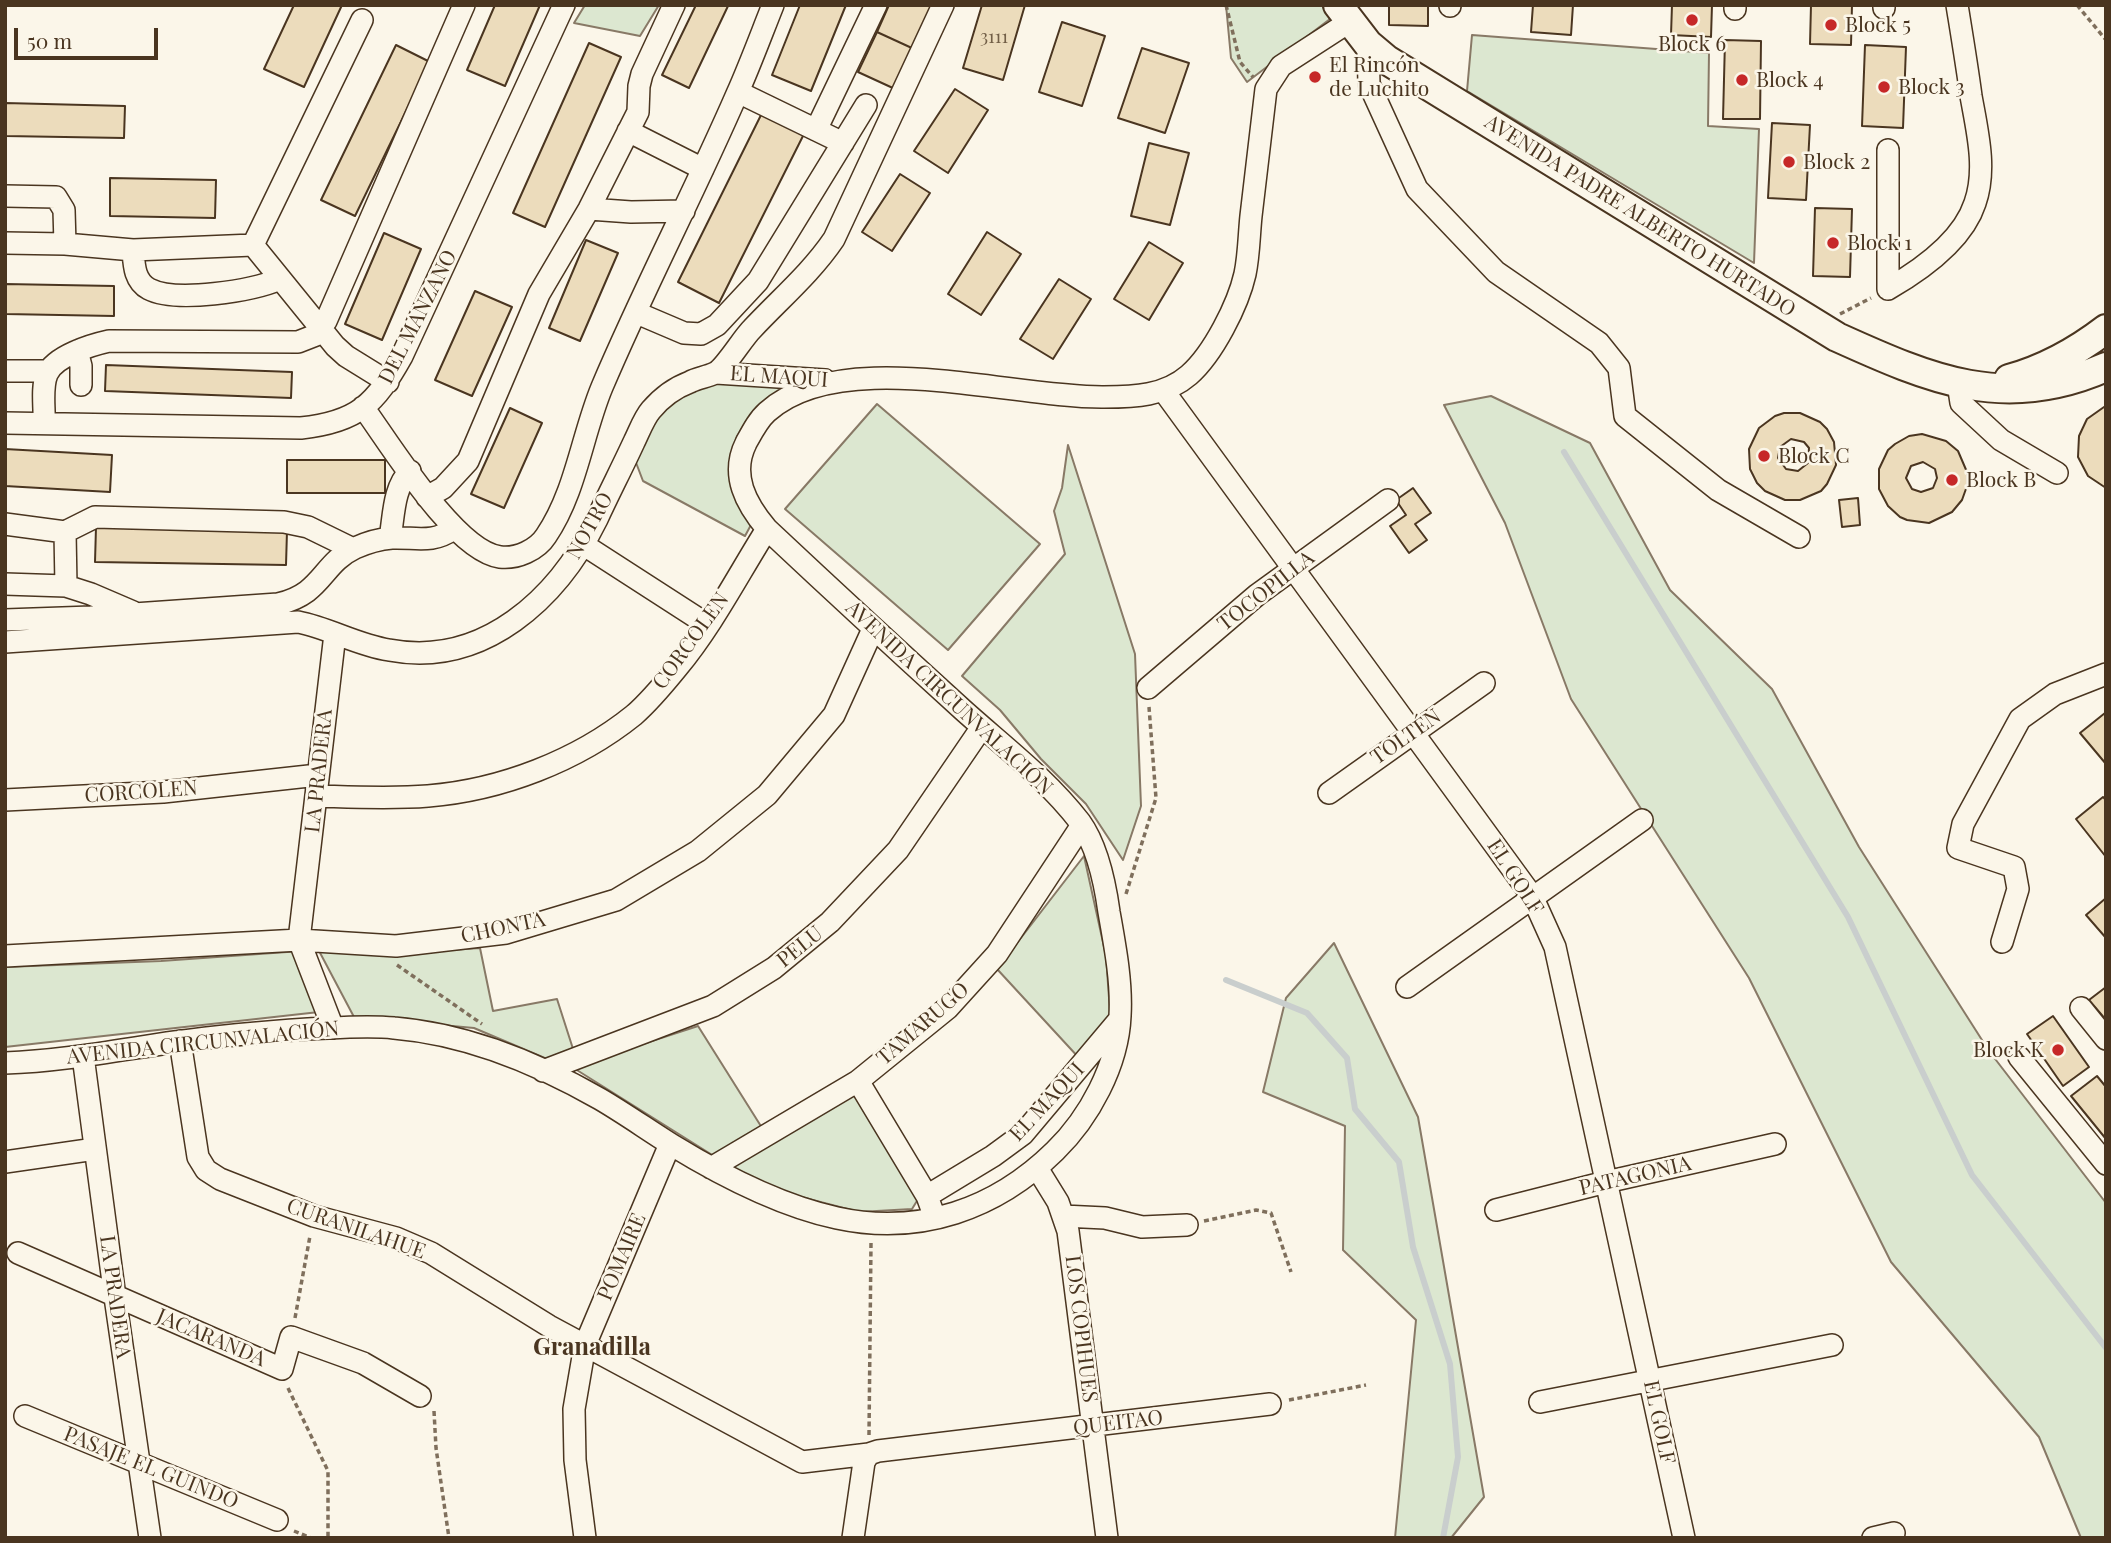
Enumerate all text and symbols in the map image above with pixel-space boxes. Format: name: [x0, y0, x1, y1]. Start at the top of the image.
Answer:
marker: Block 6: [1684, 12, 1700, 28]
place label: Block 5: [1845, 12, 1911, 38]
scale bar: [18, 14, 161, 58]
marker: Block 5: [1823, 17, 1839, 33]
text: 50 m: [27, 26, 72, 54]
house number: 3111: [980, 26, 1008, 48]
place label: Block 6: [1658, 31, 1726, 57]
place label: El Rincón de Luchito: [1329, 52, 1429, 102]
place label: Block 4: [1756, 67, 1824, 93]
marker: El Rincón de Luchito: [1307, 69, 1323, 85]
marker: Block 4: [1734, 72, 1750, 88]
place label: Block 3: [1898, 74, 1965, 100]
marker: Block 3: [1876, 79, 1892, 95]
street label: AVENIDA PADRE ALBERTO HURTADO: [1480, 109, 1800, 323]
place label: Block 2: [1803, 149, 1870, 175]
marker: Block 2: [1781, 154, 1797, 170]
place label: Block 1: [1847, 230, 1912, 256]
marker: Block 1: [1825, 235, 1841, 251]
street label: DEL MANZANO: [373, 246, 463, 388]
street label: EL MAQUI: [729, 361, 829, 393]
place label: Block C: [1778, 443, 1850, 469]
marker: Block C: [1756, 448, 1772, 464]
place label: Block B: [1966, 467, 2036, 493]
marker: Block B: [1944, 472, 1960, 488]
street label: NOTRO: [561, 488, 619, 564]
street label: TOCOPILLA: [1213, 545, 1319, 637]
street label: CORCOLEN: [648, 588, 734, 694]
street label: AVENIDA CIRCUNVALACIÓN: [840, 595, 1058, 801]
street label: TOLTÉN: [1366, 704, 1446, 770]
street label: LA PRADERA: [300, 708, 338, 834]
street label: CORCOLEN: [84, 775, 198, 809]
street label: EL GOLF: [1481, 835, 1549, 919]
street label: CHONTA: [458, 907, 548, 949]
street label: PELU: [772, 921, 828, 973]
street label: TAMARUGO: [872, 977, 974, 1071]
street label: AVENIDA CIRCUNVALACIÓN: [66, 1016, 340, 1070]
place label: Block K: [1973, 1037, 2044, 1063]
marker: Block K: [2050, 1042, 2066, 1058]
street label: EL MAQUI: [1004, 1057, 1090, 1147]
street label: PATAGONIA: [1577, 1151, 1693, 1201]
street label: CURANILAHUE: [283, 1193, 429, 1265]
street label: POMAIRE: [592, 1210, 652, 1304]
street label: LA PRADERA: [94, 1234, 136, 1360]
street label: LOS COPIHUES: [1059, 1254, 1103, 1404]
street label: JACARANDA: [153, 1304, 269, 1372]
district label: Granadilla: [533, 1334, 651, 1362]
street label: EL GOLF: [1638, 1378, 1680, 1466]
street label: QUEITAO: [1072, 1405, 1164, 1441]
street label: PASAJE EL GUINDO: [60, 1421, 242, 1515]

